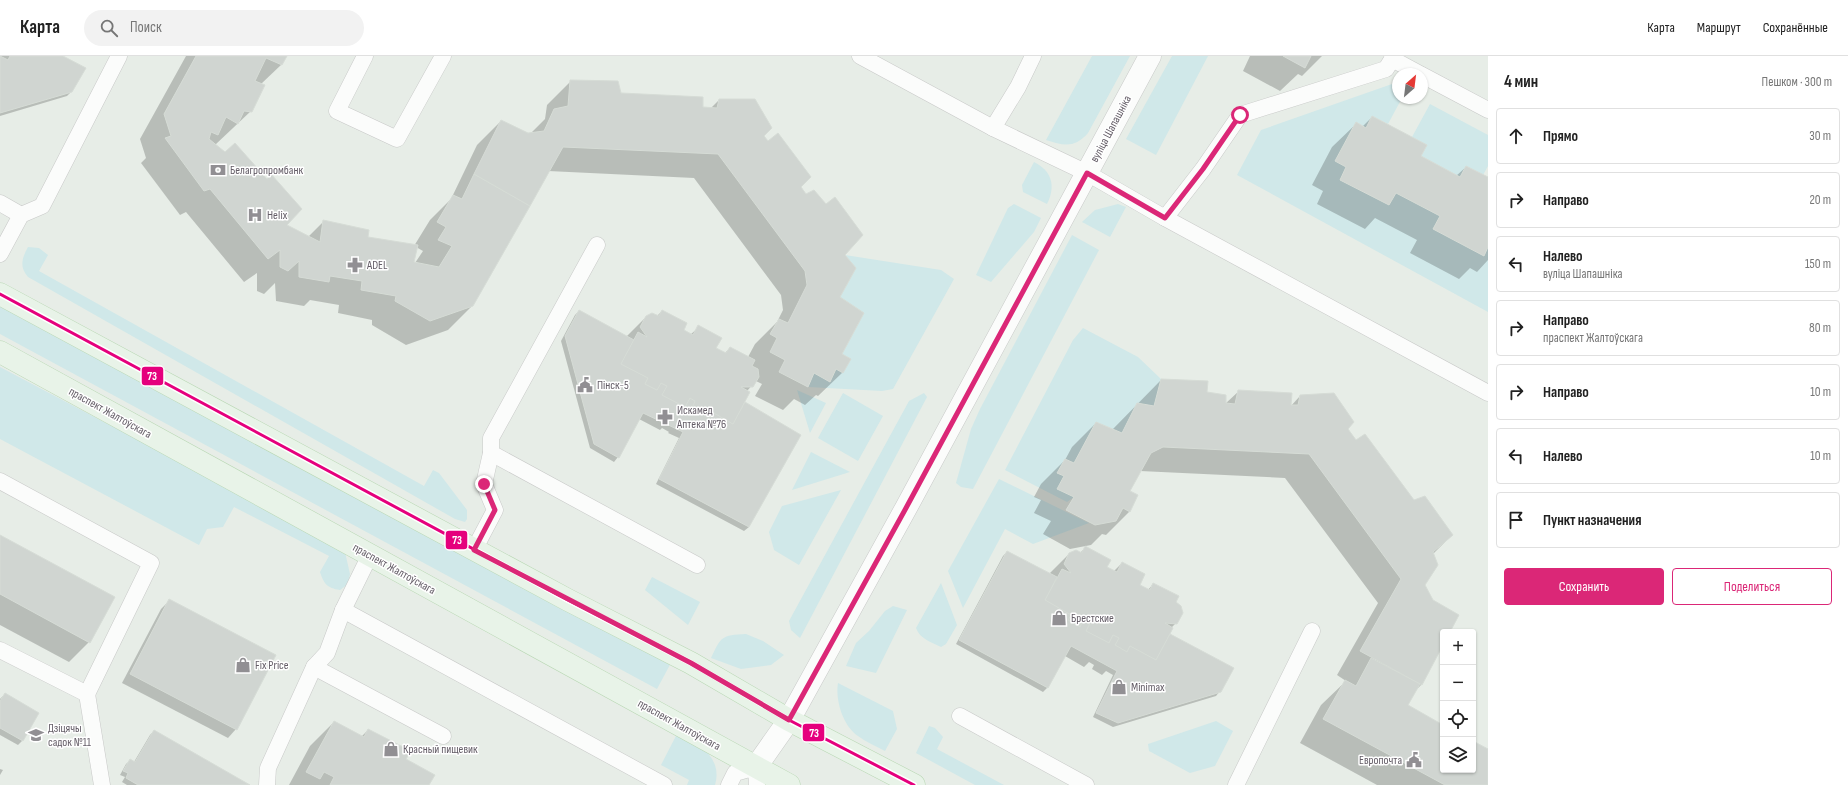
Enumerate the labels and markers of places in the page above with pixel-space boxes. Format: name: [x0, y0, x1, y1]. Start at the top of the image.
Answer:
bank icon: Белагропромбанк: [209, 161, 227, 179]
place label: Белагропромбанк: [230, 163, 303, 178]
hospital icon: Helix: [246, 206, 264, 224]
place label: Helix: [267, 208, 288, 223]
pharmacy icon: ADEL: [346, 256, 364, 274]
place label: ADEL: [366, 258, 388, 273]
public building icon: Пінск-5: [576, 376, 594, 394]
place label: Пінск-5: [597, 378, 629, 393]
place label: Искамед Аптека №76: [676, 403, 726, 432]
pharmacy icon: Искамед Аптека №76: [656, 408, 674, 426]
shop icon: Брестские: [1050, 609, 1068, 627]
place label: Брестские: [1071, 611, 1114, 626]
shop icon: Fix Price: [234, 656, 252, 674]
place label: Fix Price: [255, 658, 289, 673]
shop icon: Minimax: [1110, 678, 1128, 696]
place label: Minimax: [1131, 680, 1165, 695]
place label: Дзіцячы садок №11: [48, 721, 92, 750]
school or university icon: Дзіцячы садок №11: [27, 726, 45, 744]
shop icon: Красный пищевик: [382, 740, 400, 758]
place label: Красный пищевик: [403, 742, 478, 757]
public building icon: Европочта: [1405, 751, 1423, 769]
place label: Европочта: [1359, 753, 1402, 768]

